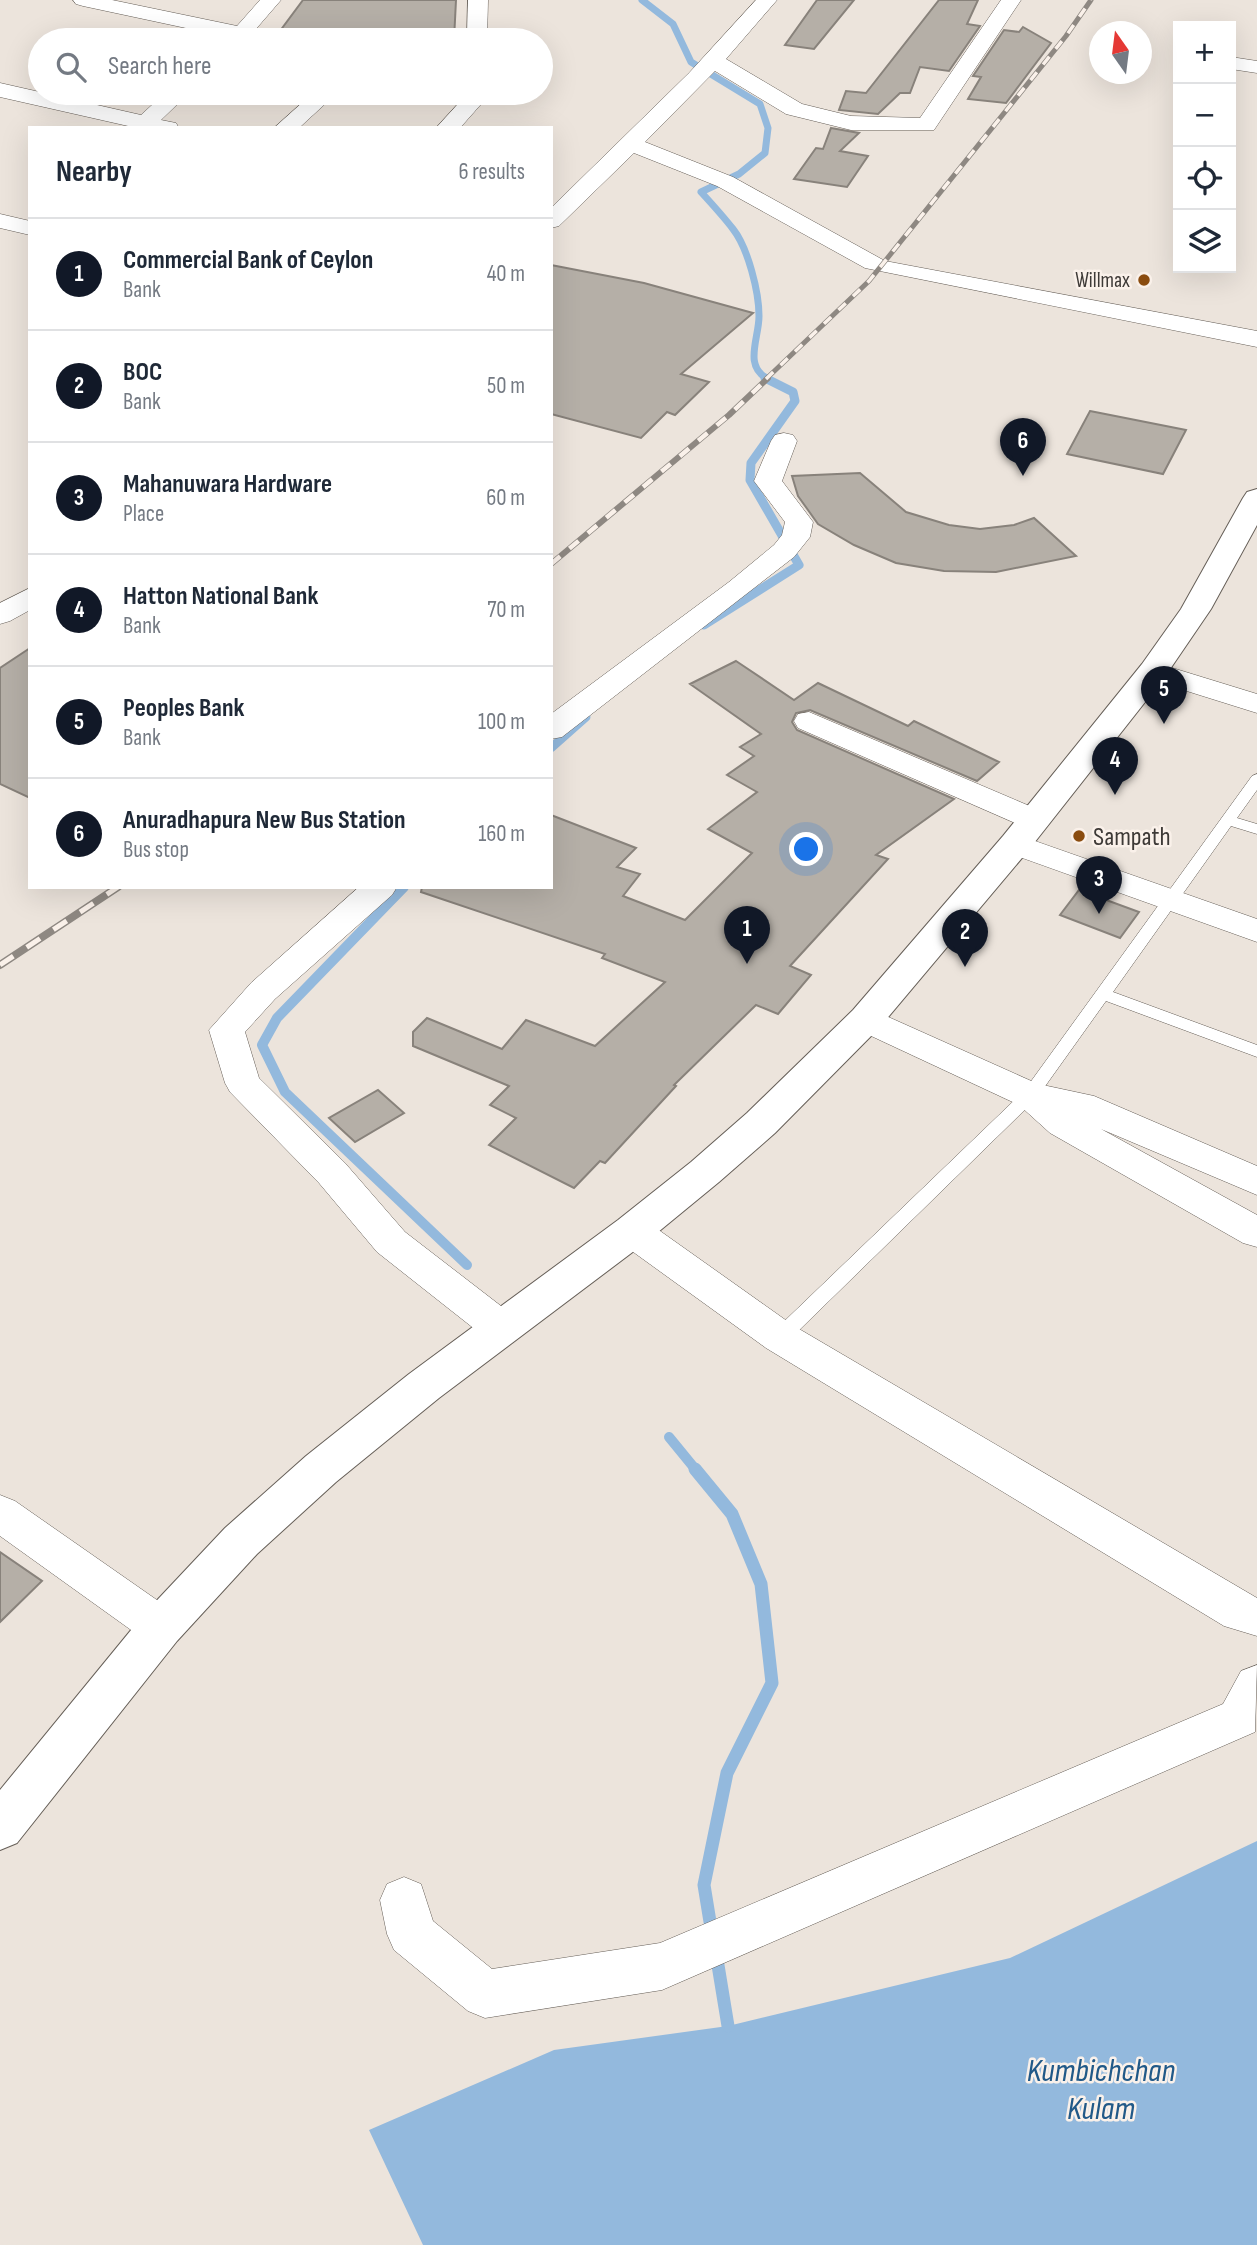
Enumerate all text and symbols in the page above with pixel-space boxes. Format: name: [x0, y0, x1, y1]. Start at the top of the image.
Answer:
north arrow: [1089, 21, 1152, 84]
map controls: [1173, 21, 1236, 273]
button: +: [1173, 21, 1236, 84]
search box: [28, 28, 553, 105]
icon: search: [52, 48, 90, 86]
text: Search here: [108, 51, 211, 82]
button: −: [1173, 84, 1236, 147]
button: locate: [1173, 147, 1236, 210]
text: Nearby: [56, 154, 132, 190]
text: 6 results: [459, 158, 525, 186]
button: layers: [1173, 210, 1236, 273]
text: Commercial Bank of Ceylon: [123, 245, 373, 276]
text: 1: [74, 260, 84, 288]
text: 40 m: [487, 260, 525, 288]
place label: Willmax: [1075, 268, 1130, 293]
marker: Willmax: [1136, 272, 1152, 288]
text: Bank: [123, 276, 161, 304]
text: BOC: [123, 357, 162, 388]
text: 2: [74, 372, 84, 400]
text: 50 m: [487, 372, 525, 400]
text: Bank: [123, 388, 161, 416]
pin: 6: [1000, 418, 1046, 476]
text: Mahanuwara Hardware: [123, 469, 332, 500]
text: 3: [74, 484, 84, 512]
text: 60 m: [486, 484, 525, 512]
text: Place: [123, 500, 164, 528]
text: Hatton National Bank: [123, 581, 318, 612]
text: 4: [74, 596, 84, 624]
text: 70 m: [487, 596, 525, 624]
text: Bank: [123, 612, 161, 640]
pin: 5: [1141, 666, 1187, 724]
text: Peoples Bank: [123, 693, 245, 724]
text: 5: [74, 708, 84, 736]
text: 100 m: [478, 708, 525, 736]
text: Bank: [123, 724, 161, 752]
pin: 4: [1092, 737, 1138, 795]
text: Anuradhapura New Bus Station: [123, 805, 406, 836]
text: 6: [74, 820, 84, 848]
text: 160 m: [478, 820, 525, 848]
place label: Sampath: [1093, 822, 1171, 853]
marker: Sampath: [1071, 828, 1087, 844]
your location: [789, 832, 823, 866]
text: Bus stop: [123, 836, 189, 864]
pin: 3: [1076, 856, 1122, 914]
pin: 1: [724, 906, 770, 964]
pin: 2: [942, 909, 988, 967]
water label: Kumbichchan Kulam: [1027, 2051, 1175, 2129]

